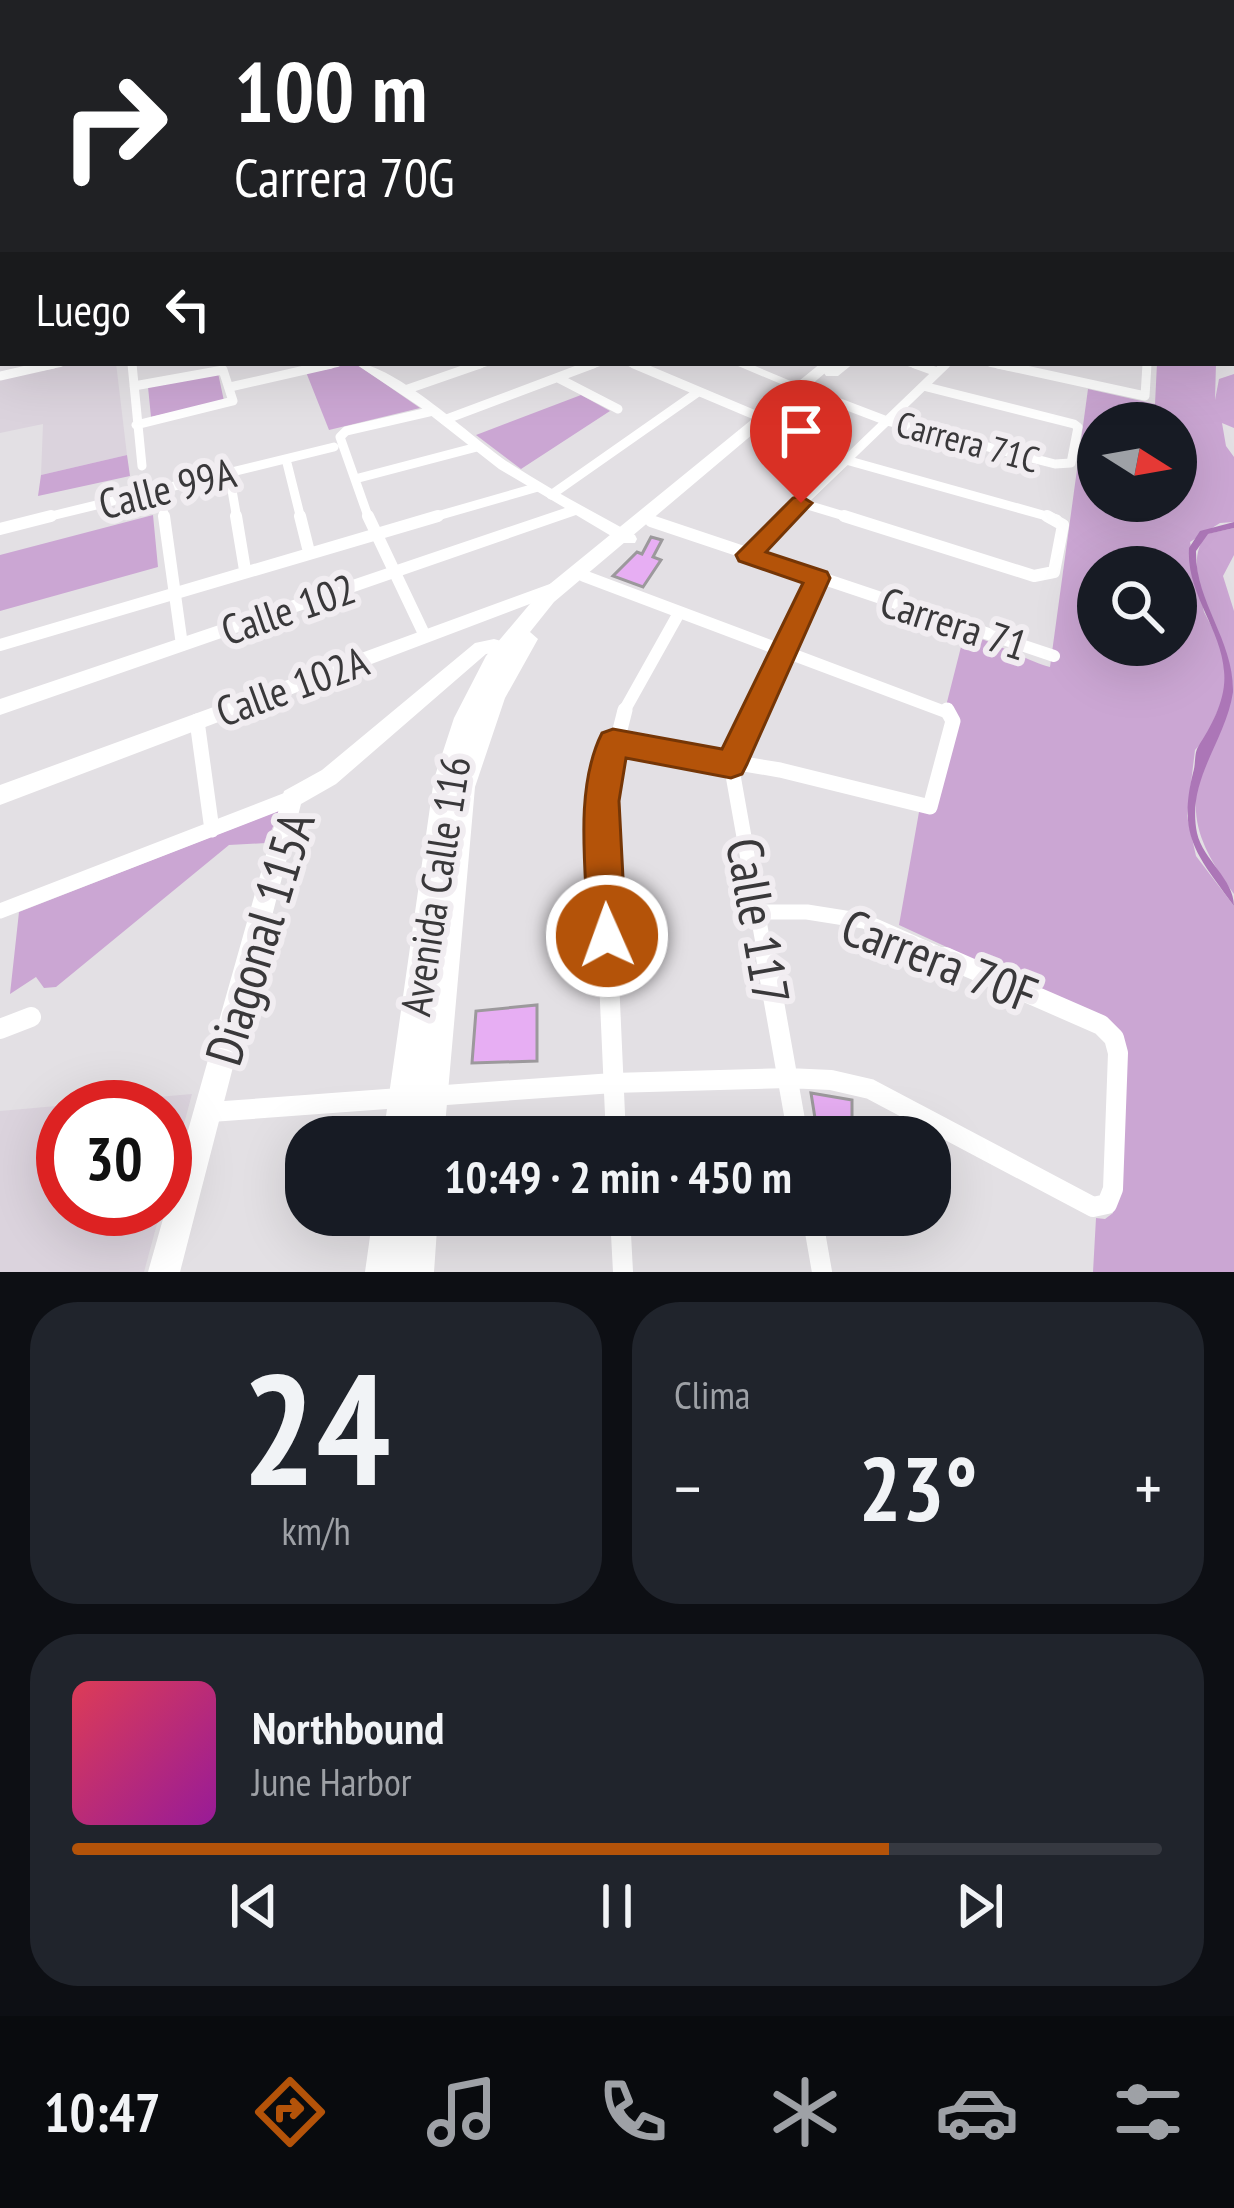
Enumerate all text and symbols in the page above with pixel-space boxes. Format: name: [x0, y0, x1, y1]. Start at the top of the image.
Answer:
text: 100 m: [234, 36, 427, 145]
icon: right: [36, 48, 192, 204]
text: Carrera 70G: [234, 142, 455, 212]
icon: left: [155, 276, 221, 342]
text: Luego: [36, 280, 131, 338]
pin: [750, 380, 852, 503]
icon: arrive: [768, 398, 834, 464]
street label: Carrera 71C: [891, 399, 1045, 483]
north arrow: [1077, 402, 1197, 522]
map controls: [1077, 402, 1197, 666]
street label: Calle 99A: [93, 444, 241, 531]
button: search: [1077, 546, 1197, 666]
street label: Calle 102: [214, 561, 362, 657]
street label: Carrera 71: [874, 574, 1034, 672]
street label: Calle 102A: [208, 633, 376, 739]
street label: Avenida Calle 116: [387, 752, 483, 1020]
street label: Diagonal 115A: [189, 804, 329, 1072]
street label: Calle 117: [712, 833, 806, 1009]
position arrow: [544, 873, 670, 999]
street label: Carrera 70F: [833, 893, 1047, 1027]
speed limit sign: 30: [36, 1080, 192, 1236]
text: 10:49 · 2 min · 450 m: [444, 1147, 792, 1205]
text: 24: [241, 1326, 391, 1528]
text: Clima: [674, 1369, 750, 1420]
text: 23°: [859, 1429, 977, 1546]
text: −: [674, 1445, 701, 1530]
text: +: [1135, 1445, 1162, 1530]
text: km/h: [281, 1505, 351, 1556]
text: Northbound: [252, 1698, 444, 1756]
text: June Harbor: [252, 1756, 411, 1807]
icon: previous: [221, 1873, 287, 1939]
icon: pause: [584, 1873, 650, 1939]
icon: next: [947, 1873, 1013, 1939]
icon: directions: [248, 2070, 332, 2154]
icon: music: [420, 2070, 504, 2154]
icon: phone: [591, 2070, 675, 2154]
icon: climate: [763, 2070, 847, 2154]
icon: car: [935, 2070, 1019, 2154]
icon: filters: [1106, 2070, 1190, 2154]
text: 10:47: [44, 2077, 161, 2147]

